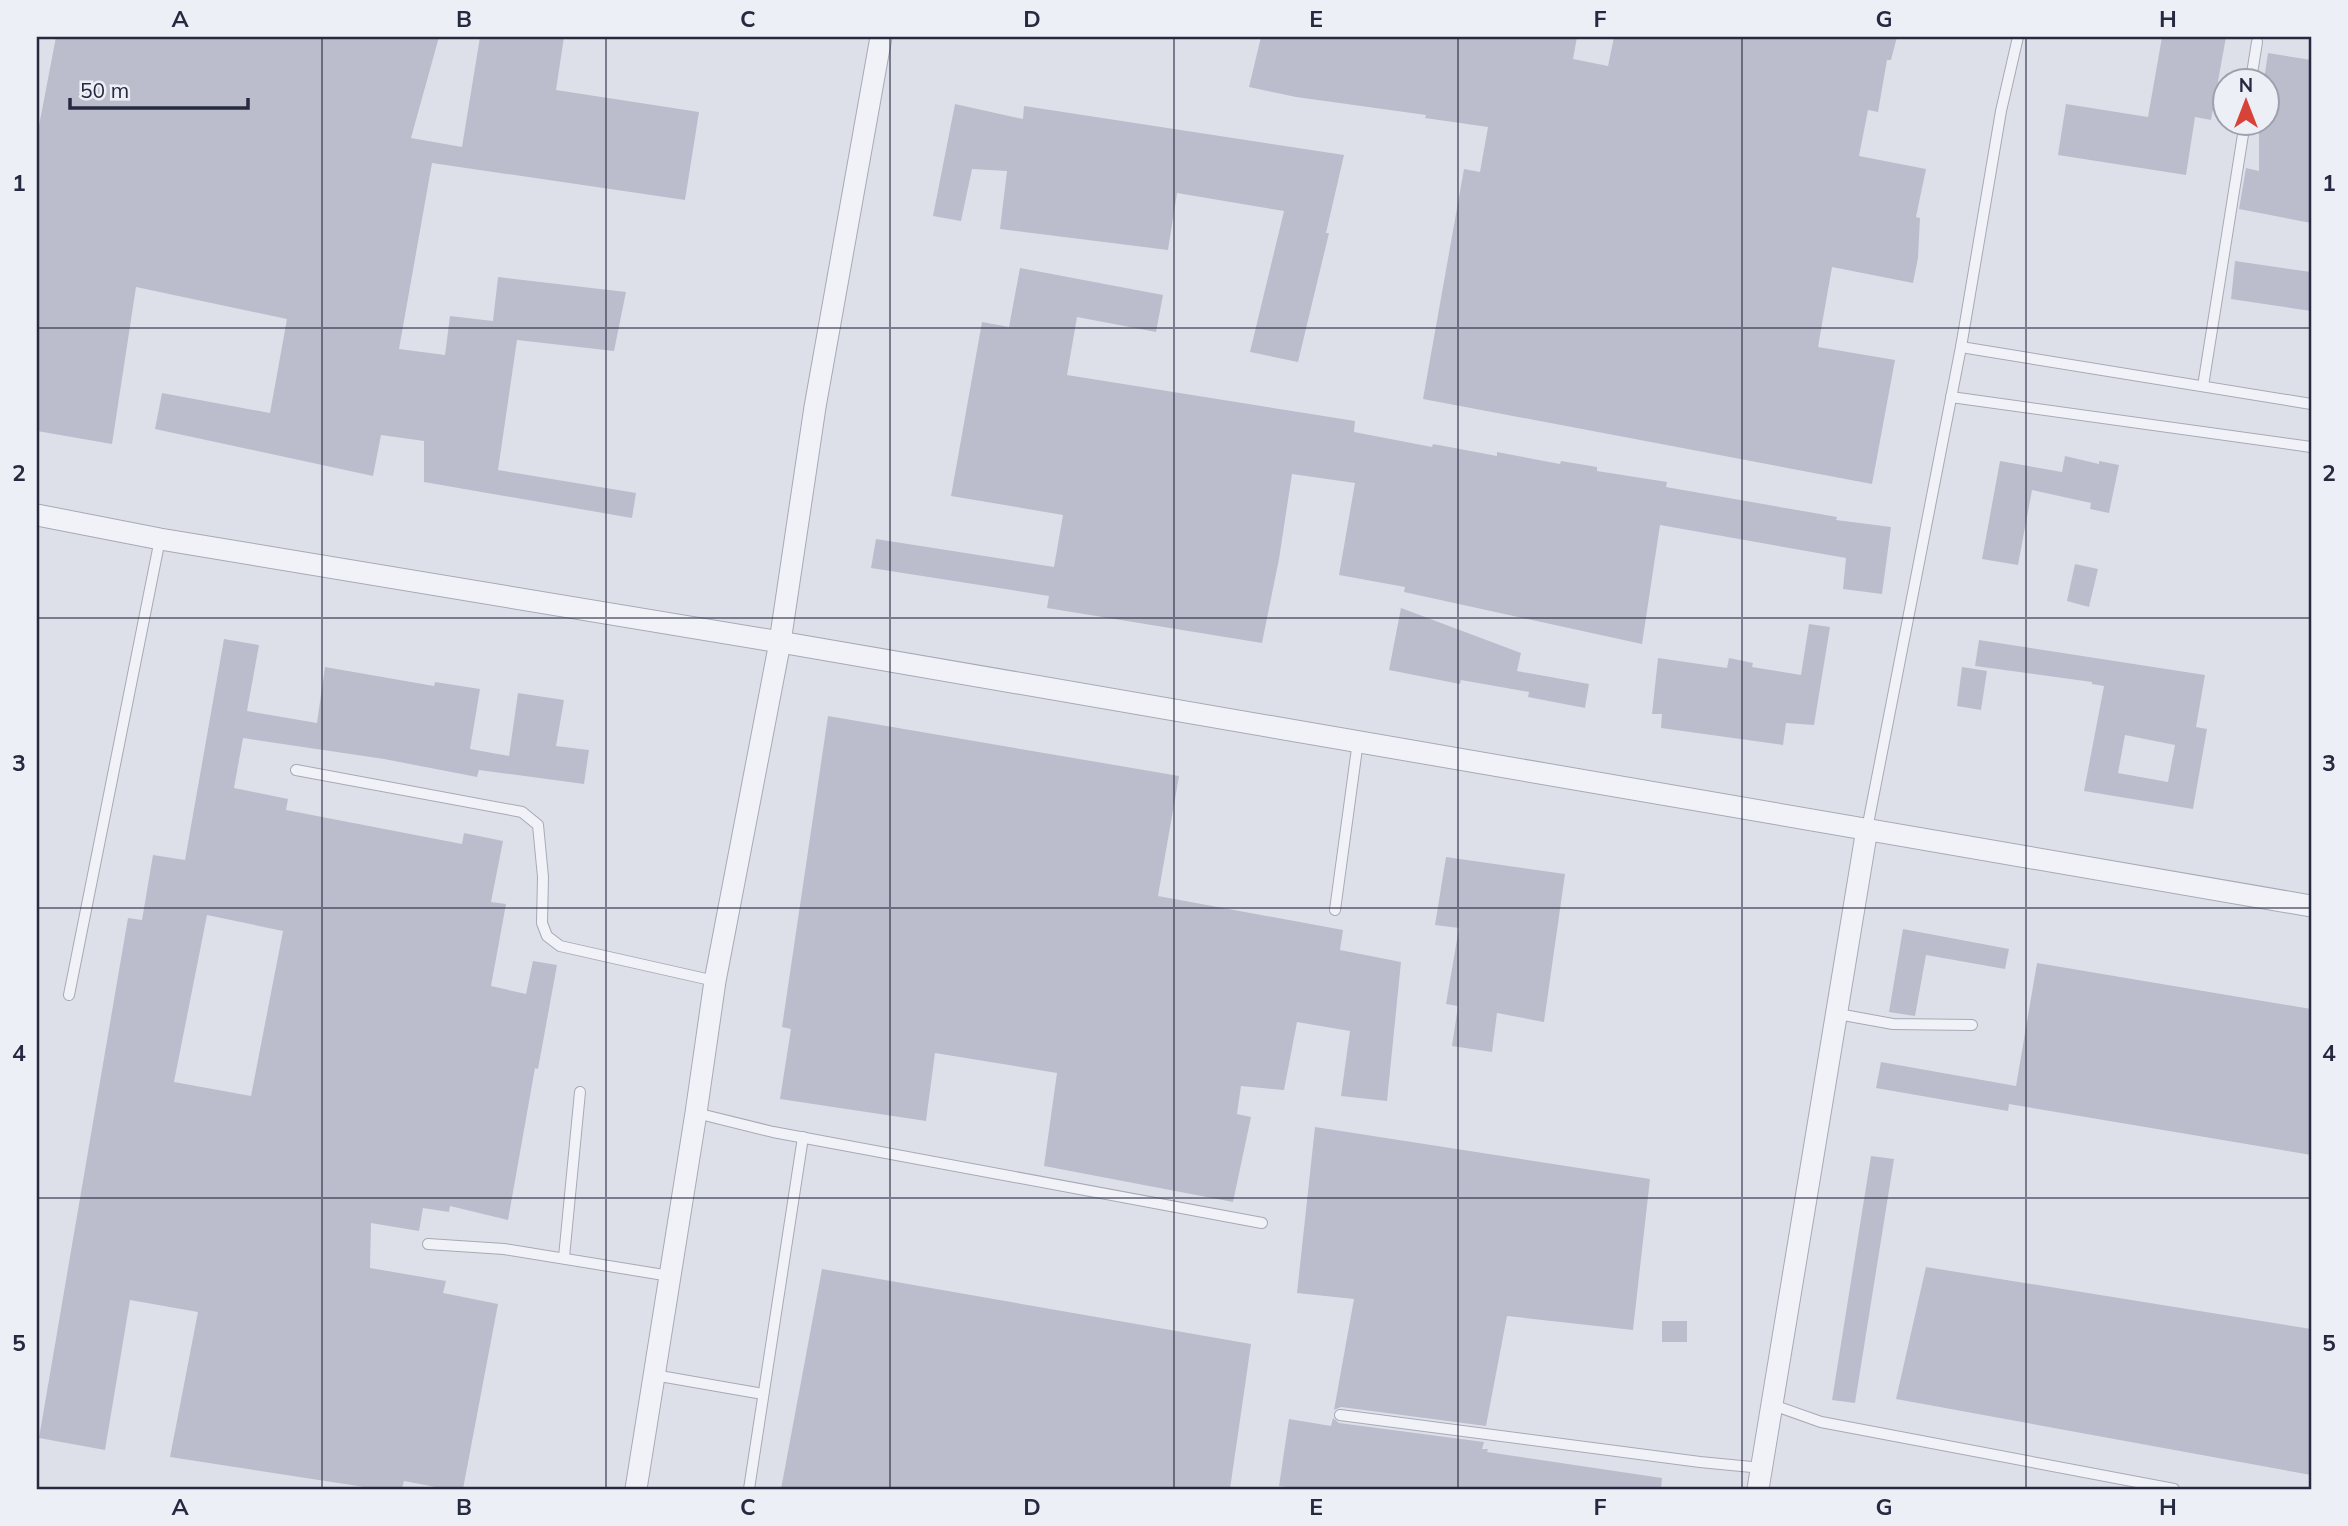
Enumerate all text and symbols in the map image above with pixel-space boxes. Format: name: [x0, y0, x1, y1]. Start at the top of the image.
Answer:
text: A: [171, 4, 189, 33]
text: B: [456, 4, 472, 33]
text: C: [740, 4, 756, 33]
text: D: [1023, 4, 1041, 33]
text: E: [1309, 4, 1323, 33]
text: F: [1593, 4, 1607, 33]
text: G: [1875, 4, 1893, 33]
text: H: [2159, 4, 2177, 33]
scale bar: [70, 66, 248, 110]
north arrow: [2212, 66, 2282, 136]
text: N: [2239, 73, 2253, 97]
text: 50 m: [80, 77, 129, 103]
text: 1: [12, 168, 26, 197]
text: 1: [2322, 168, 2336, 197]
text: 2: [12, 458, 26, 487]
text: 2: [2322, 458, 2336, 487]
text: 3: [12, 748, 26, 777]
text: 3: [2322, 748, 2336, 777]
text: 4: [12, 1038, 26, 1067]
text: 4: [2322, 1038, 2336, 1067]
text: 5: [12, 1328, 26, 1357]
text: 5: [2322, 1328, 2336, 1357]
text: A: [171, 1492, 189, 1521]
text: B: [456, 1492, 472, 1521]
text: C: [740, 1492, 756, 1521]
text: D: [1023, 1492, 1041, 1521]
text: E: [1309, 1492, 1323, 1521]
text: F: [1593, 1492, 1607, 1521]
text: G: [1875, 1492, 1893, 1521]
text: H: [2159, 1492, 2177, 1521]

